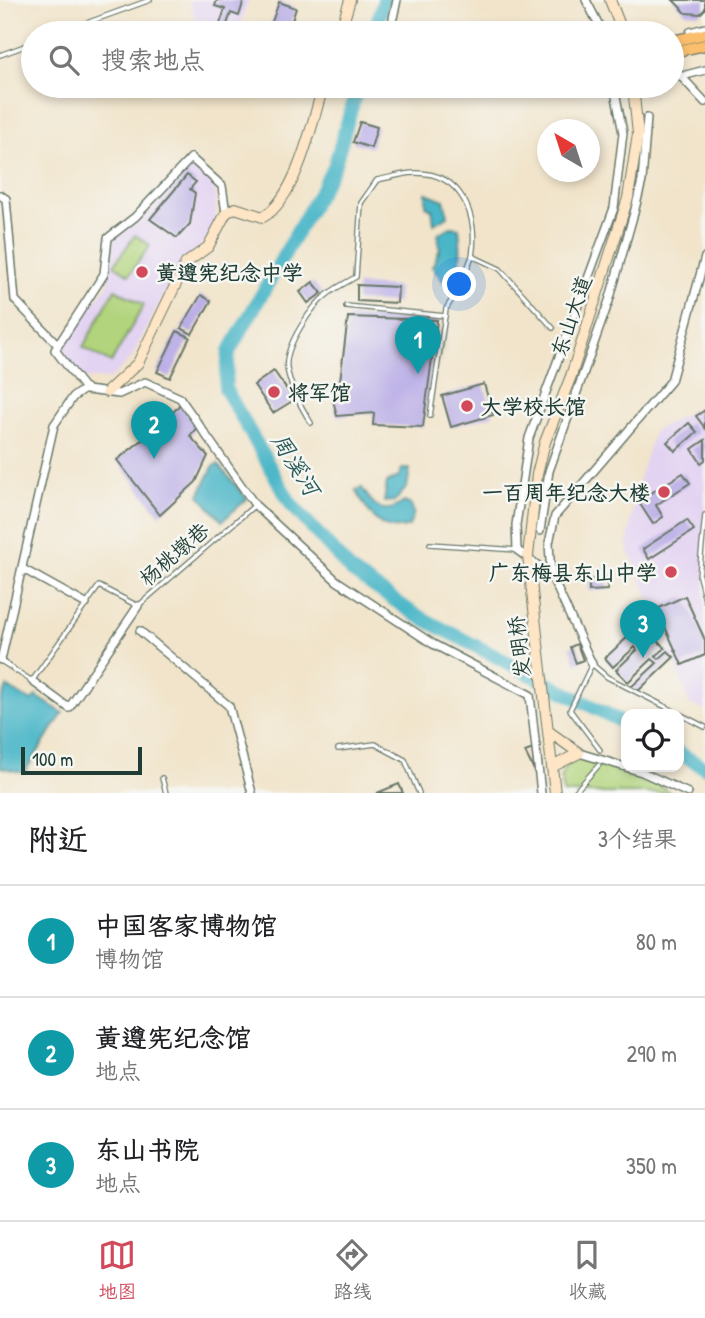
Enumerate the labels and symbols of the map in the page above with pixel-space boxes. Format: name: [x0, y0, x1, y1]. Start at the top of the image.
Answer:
north arrow: [537, 119, 600, 182]
place label: 黄遵宪纪念中学: [156, 258, 303, 287]
marker: 黄遵宪纪念中学: [134, 264, 150, 280]
your location: [442, 267, 476, 301]
street label: 东山大道: [544, 272, 598, 360]
pin: 1: [395, 316, 441, 374]
place label: 将军馆: [288, 378, 351, 407]
marker: 将军馆: [266, 384, 282, 400]
place label: 大学校长馆: [481, 392, 586, 421]
marker: 大学校长馆: [459, 398, 475, 414]
pin: 2: [131, 401, 177, 459]
water label: 周溪河: [265, 427, 330, 505]
place label: 一百周年纪念大楼: [482, 478, 650, 507]
marker: 一百周年纪念大楼: [656, 484, 672, 500]
street label: 杨桃墩巷: [133, 516, 215, 592]
place label: 广东梅县东山中学: [489, 558, 657, 587]
marker: 广东梅县东山中学: [663, 564, 679, 580]
pin: 3: [620, 600, 666, 658]
street label: 发明桥: [501, 614, 537, 680]
scale bar: [21, 744, 142, 776]

